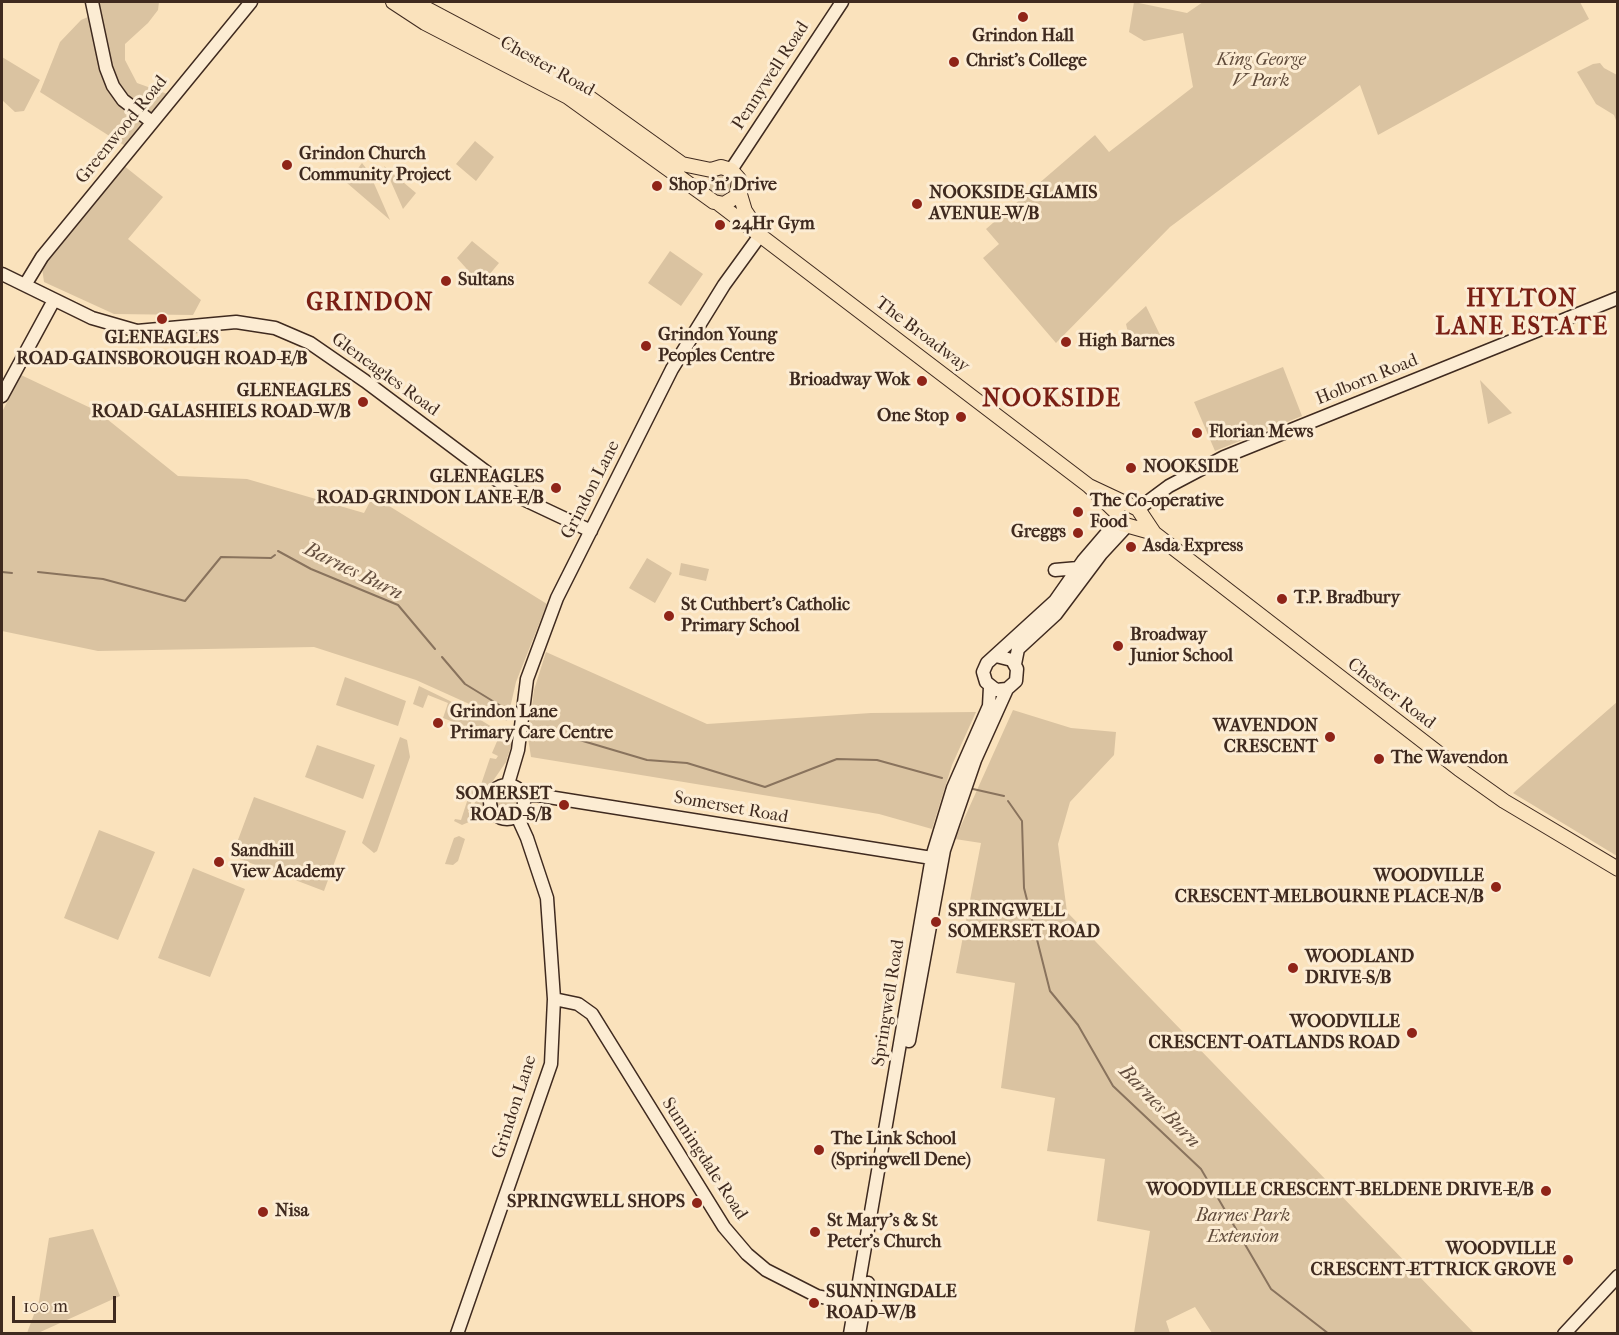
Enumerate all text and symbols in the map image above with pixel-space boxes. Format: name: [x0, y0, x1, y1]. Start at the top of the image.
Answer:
marker: Grindon Hall: [1016, 10, 1030, 24]
street label: Pennywell Road: [728, 18, 814, 134]
place label: Grindon Hall: [972, 26, 1074, 48]
street label: Chester Road: [496, 32, 598, 102]
park label: King George V Park: [1216, 50, 1306, 92]
place label: Christ's College: [966, 51, 1087, 73]
marker: Christ's College: [947, 55, 961, 69]
street label: Greenwood Road: [72, 71, 172, 189]
place label: Grindon Church Community Project: [299, 144, 451, 186]
marker: Grindon Church Community Project: [280, 158, 294, 172]
place label: Shop 'n' Drive: [669, 175, 777, 197]
marker: Shop 'n' Drive: [650, 179, 664, 193]
place label: NOOKSIDE-GLAMIS AVENUE-W/B: [929, 183, 1098, 226]
marker: NOOKSIDE-GLAMIS AVENUE-W/B: [910, 197, 924, 211]
place label: 24Hr Gym: [732, 214, 815, 236]
marker: 24Hr Gym: [713, 218, 727, 232]
place label: Sultans: [458, 270, 514, 292]
marker: Sultans: [439, 274, 453, 288]
district label: HYLTON LANE ESTATE: [1435, 286, 1609, 342]
district label: GRINDON: [306, 290, 434, 318]
street label: The Broadway: [871, 293, 973, 377]
marker: GLENEAGLES ROAD-GAINSBOROUGH ROAD-E/B: [155, 312, 169, 326]
place label: Grindon Young Peoples Centre: [658, 325, 777, 368]
place label: GLENEAGLES ROAD-GAINSBOROUGH ROAD-E/B: [16, 328, 308, 370]
street label: Gleneagles Road: [327, 329, 443, 421]
place label: High Barnes: [1078, 331, 1175, 353]
marker: High Barnes: [1059, 335, 1073, 349]
marker: Grindon Young Peoples Centre: [639, 339, 653, 353]
street label: Holborn Road: [1313, 350, 1421, 410]
place label: Brioadway Wok: [789, 370, 910, 392]
marker: Brioadway Wok: [915, 374, 929, 388]
place label: GLENEAGLES ROAD-GALASHIELS ROAD-W/B: [91, 381, 351, 424]
district label: NOOKSIDE: [982, 386, 1122, 414]
marker: GLENEAGLES ROAD-GALASHIELS ROAD-W/B: [356, 395, 370, 409]
place label: One Stop: [877, 406, 949, 428]
marker: One Stop: [954, 410, 968, 424]
place label: Florian Mews: [1209, 422, 1313, 444]
marker: Florian Mews: [1190, 426, 1204, 440]
street label: Grindon Lane: [557, 437, 625, 543]
place label: NOOKSIDE: [1143, 457, 1239, 479]
marker: NOOKSIDE: [1124, 461, 1138, 475]
place label: GLENEAGLES ROAD-GRINDON LANE-E/B: [317, 467, 544, 510]
marker: GLENEAGLES ROAD-GRINDON LANE-E/B: [549, 481, 563, 495]
place label: The Co-operative Food: [1090, 491, 1224, 534]
marker: The Co-operative Food: [1071, 505, 1085, 519]
place label: Greggs: [1011, 522, 1066, 544]
marker: Greggs: [1071, 526, 1085, 540]
place label: Asda Express: [1143, 536, 1243, 558]
water label: Barnes Burn: [300, 538, 406, 606]
marker: Asda Express: [1124, 540, 1138, 554]
place label: T.P. Bradbury: [1294, 588, 1400, 610]
marker: T.P. Bradbury: [1275, 592, 1289, 606]
place label: St Cuthbert's Catholic Primary School: [681, 595, 850, 638]
marker: St Cuthbert's Catholic Primary School: [662, 609, 676, 623]
place label: Broadway Junior School: [1130, 625, 1233, 668]
marker: Broadway Junior School: [1111, 639, 1125, 653]
street label: Chester Road: [1343, 654, 1439, 734]
place label: Grindon Lane Primary Care Centre: [450, 702, 613, 744]
marker: Grindon Lane Primary Care Centre: [431, 716, 445, 730]
place label: WAVENDON CRESCENT: [1213, 716, 1318, 758]
marker: WAVENDON CRESCENT: [1323, 730, 1337, 744]
place label: The Wavendon: [1391, 748, 1508, 770]
marker: The Wavendon: [1372, 752, 1386, 766]
place label: SOMERSET ROAD-S/B: [456, 784, 552, 826]
street label: Somerset Road: [672, 787, 790, 829]
marker: SOMERSET ROAD-S/B: [557, 798, 571, 812]
place label: Sandhill View Academy: [231, 841, 345, 884]
marker: Sandhill View Academy: [212, 855, 226, 869]
place label: WOODVILLE CRESCENT-MELBOURNE PLACE-N/B: [1175, 866, 1484, 908]
marker: WOODVILLE CRESCENT-MELBOURNE PLACE-N/B: [1489, 880, 1503, 894]
place label: SPRINGWELL SOMERSET ROAD: [948, 901, 1100, 944]
marker: SPRINGWELL SOMERSET ROAD: [929, 915, 943, 929]
street label: Springwell Road: [868, 938, 910, 1068]
place label: WOODLAND DRIVE-S/B: [1305, 947, 1414, 990]
marker: WOODLAND DRIVE-S/B: [1286, 961, 1300, 975]
place label: WOODVILLE CRESCENT-OATLANDS ROAD: [1148, 1012, 1400, 1054]
marker: WOODVILLE CRESCENT-OATLANDS ROAD: [1405, 1026, 1419, 1040]
street label: Grindon Lane: [488, 1052, 542, 1162]
water label: Barnes Burn: [1113, 1060, 1205, 1154]
street label: Sunningdale Road: [656, 1094, 752, 1224]
place label: The Link School (Springwell Dene): [831, 1129, 971, 1172]
marker: The Link School (Springwell Dene): [812, 1143, 826, 1157]
place label: WOODVILLE CRESCENT-BELDENE DRIVE-E/B: [1146, 1180, 1534, 1202]
marker: WOODVILLE CRESCENT-BELDENE DRIVE-E/B: [1539, 1184, 1553, 1198]
place label: SPRINGWELL SHOPS: [507, 1192, 685, 1214]
marker: SPRINGWELL SHOPS: [690, 1196, 704, 1210]
place label: Nisa: [275, 1201, 309, 1223]
marker: Nisa: [256, 1205, 270, 1219]
park label: Barnes Park Extension: [1196, 1206, 1290, 1248]
place label: St Mary's & St Peter's Church: [827, 1211, 941, 1254]
marker: St Mary's & St Peter's Church: [808, 1225, 822, 1239]
place label: WOODVILLE CRESCENT-ETTRICK GROVE: [1311, 1239, 1556, 1282]
marker: WOODVILLE CRESCENT-ETTRICK GROVE: [1561, 1253, 1575, 1267]
place label: SUNNINGDALE ROAD-W/B: [826, 1282, 957, 1324]
scale bar: [15, 1284, 118, 1322]
text: 100 m: [23, 1296, 68, 1317]
marker: SUNNINGDALE ROAD-W/B: [807, 1296, 821, 1310]

